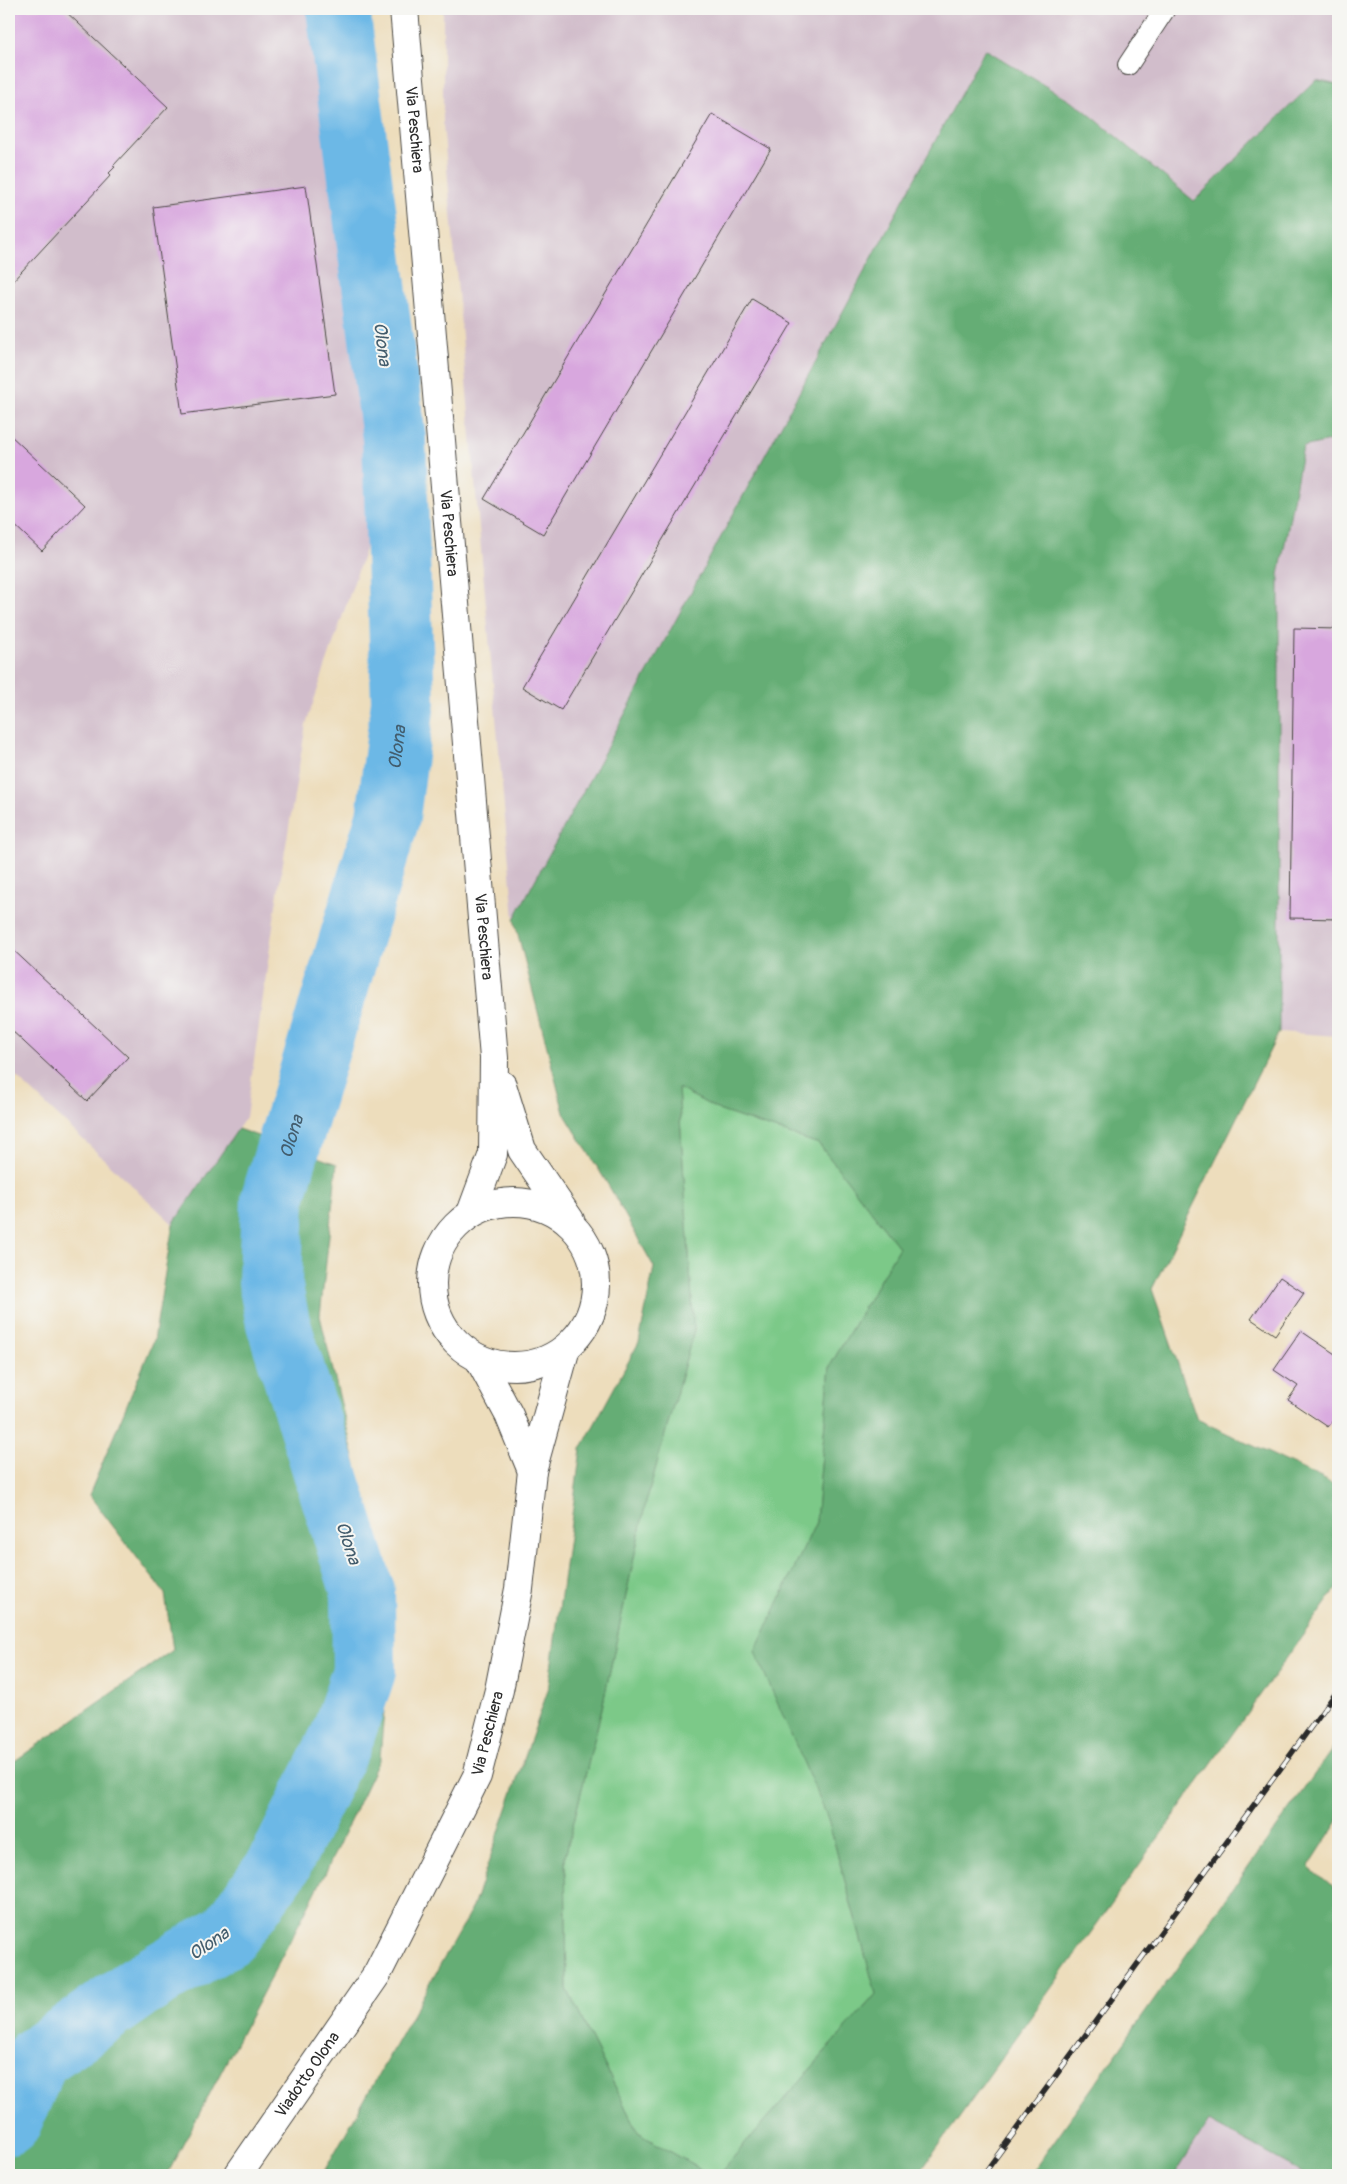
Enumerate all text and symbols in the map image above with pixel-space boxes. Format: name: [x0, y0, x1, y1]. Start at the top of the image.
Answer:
street label: Via Peschiera: [401, 85, 428, 174]
water label: Olona: [368, 321, 396, 369]
street label: Via Peschiera: [435, 489, 463, 577]
water label: Olona: [383, 723, 412, 771]
street label: Via Peschiera: [470, 892, 497, 981]
water label: Olona: [274, 1111, 309, 1161]
water label: Olona: [330, 1519, 366, 1569]
street label: Via Peschiera: [467, 1689, 508, 1778]
water label: Olona: [184, 1921, 235, 1966]
street label: Viadotto Olona: [271, 2028, 344, 2121]

